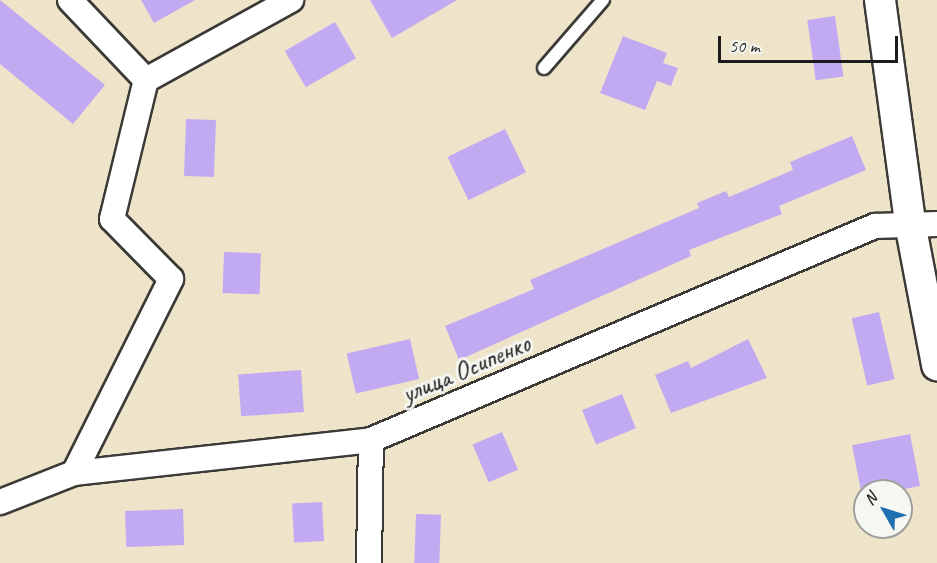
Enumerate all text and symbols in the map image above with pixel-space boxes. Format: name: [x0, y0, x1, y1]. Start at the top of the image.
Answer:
scale bar: [721, 24, 901, 62]
text: 50 m: [729, 35, 760, 57]
street label: улица Осипенко: [397, 328, 535, 410]
north arrow: [853, 479, 913, 539]
text: N: [860, 489, 881, 509]

